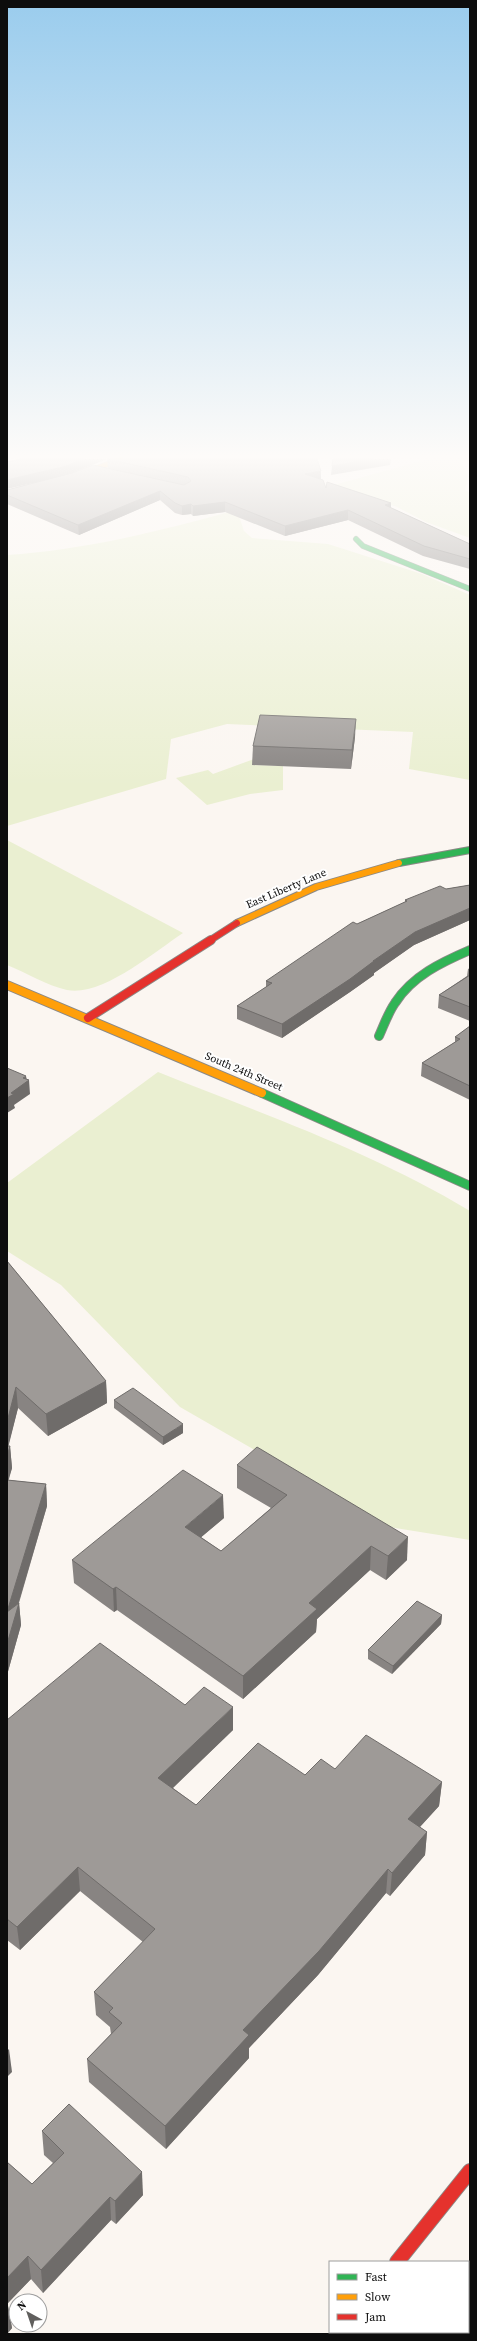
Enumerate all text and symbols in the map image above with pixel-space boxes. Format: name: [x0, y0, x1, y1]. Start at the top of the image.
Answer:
street label: East Liberty Lane: [244, 865, 329, 912]
street label: South 24th Street: [203, 1048, 285, 1095]
legend: [329, 2261, 469, 2333]
text: Fast: [365, 2269, 387, 2285]
text: Slow: [365, 2289, 391, 2305]
north arrow: [8, 2293, 48, 2333]
text: N: [14, 2297, 30, 2314]
text: Jam: [364, 2309, 386, 2325]

